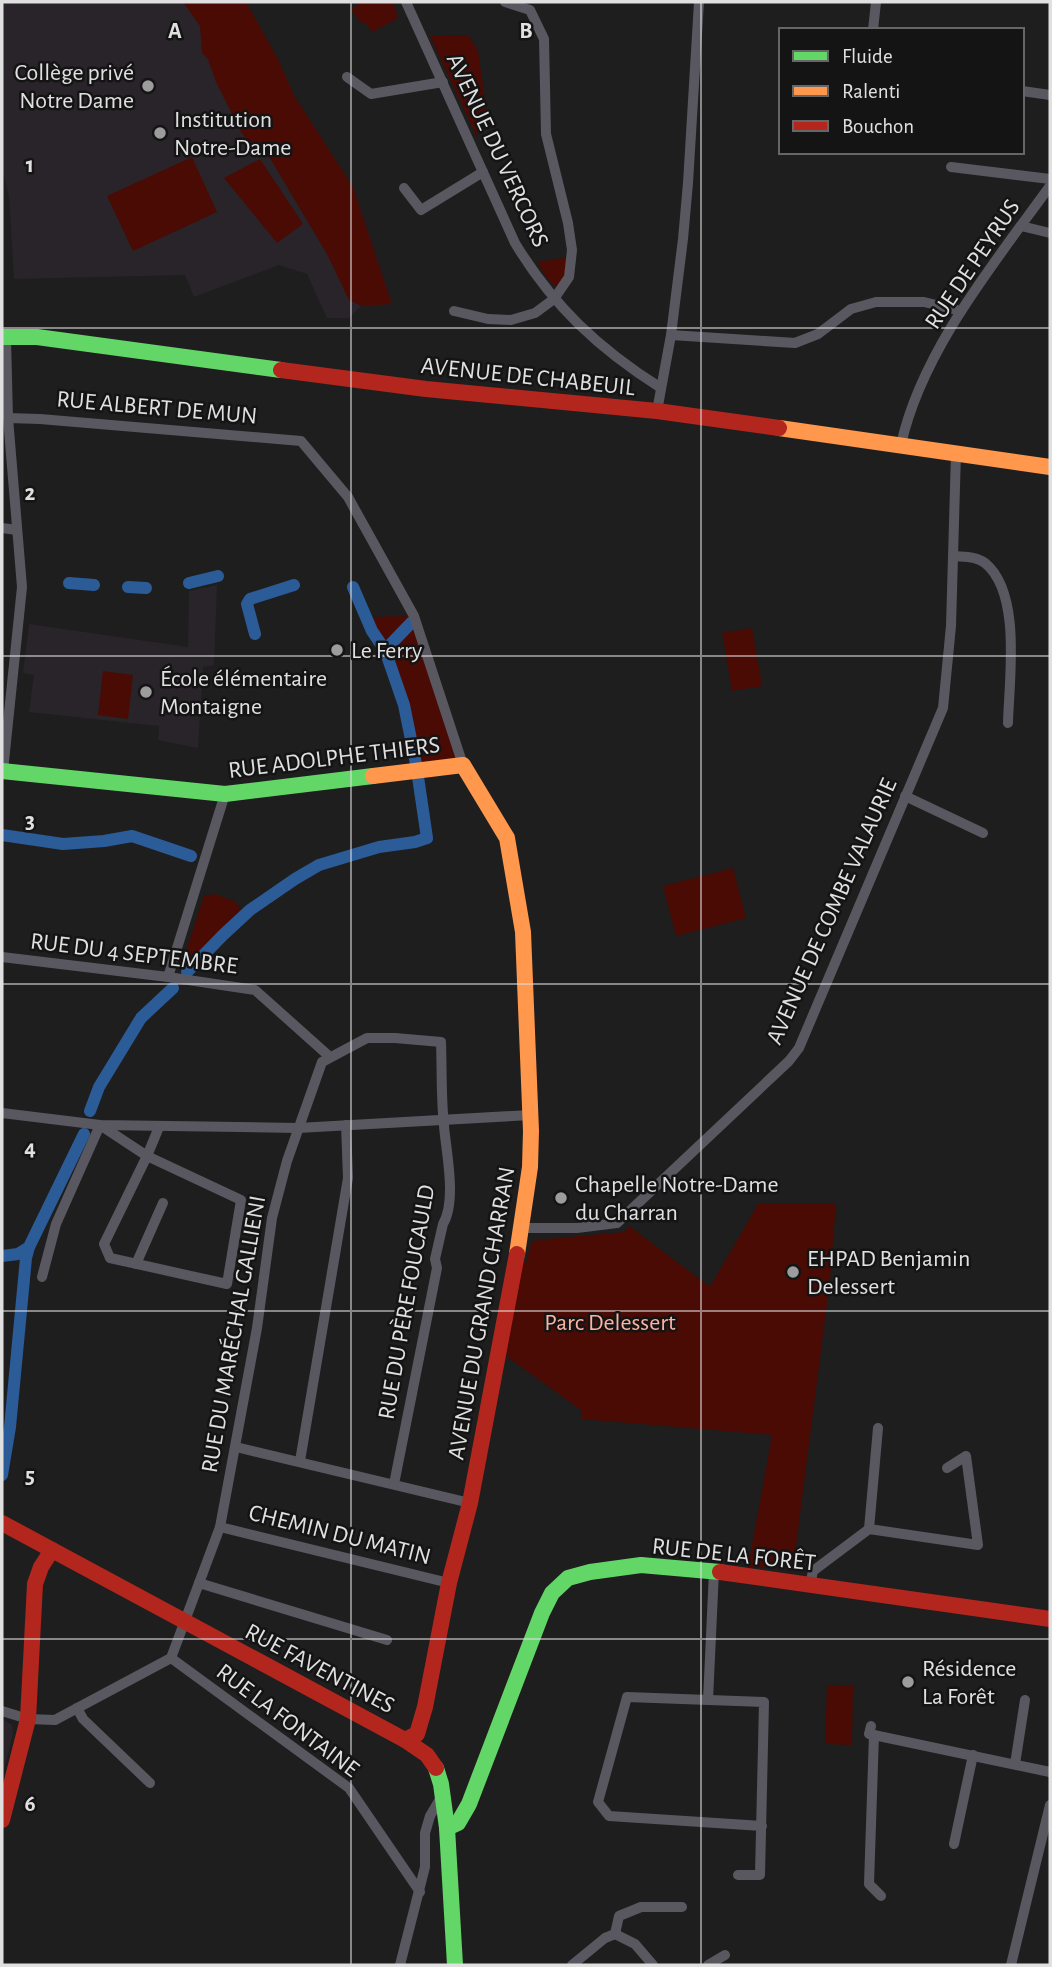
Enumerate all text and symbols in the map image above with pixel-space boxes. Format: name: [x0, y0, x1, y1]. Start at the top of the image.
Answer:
text: A: [168, 20, 182, 43]
text: B: [519, 20, 533, 43]
legend: [779, 28, 1024, 154]
text: Fluide: [842, 46, 893, 67]
street label: AVENUE DU VERCORS: [442, 50, 552, 251]
place label: Collège privé Notre Dame: [14, 61, 134, 113]
marker: Collège privé Notre Dame: [140, 78, 156, 94]
text: Ralenti: [842, 81, 900, 102]
place label: Institution Notre-Dame: [174, 108, 291, 160]
text: Bouchon: [842, 116, 914, 137]
marker: Institution Notre-Dame: [152, 125, 168, 141]
text: 1: [26, 154, 34, 177]
street label: RUE DE PEYRUS: [921, 196, 1025, 334]
street label: AVENUE DE CHABEUIL: [420, 354, 636, 400]
street label: RUE ALBERT DE MUN: [56, 387, 258, 429]
text: 2: [25, 482, 36, 505]
place label: Le Ferry: [351, 639, 422, 663]
marker: Le Ferry: [329, 642, 345, 658]
place label: École élémentaire Montaigne: [160, 665, 327, 719]
marker: École élémentaire Montaigne: [138, 684, 154, 700]
street label: RUE ADOLPHE THIERS: [227, 733, 441, 783]
street label: AVENUE DE COMBE VALAURIE: [762, 775, 902, 1048]
text: 3: [25, 810, 35, 833]
street label: RUE DU 4 SEPTEMBRE: [29, 929, 239, 979]
text: 4: [24, 1137, 36, 1160]
street label: AVENUE DU GRAND CHARRAN: [444, 1165, 520, 1462]
place label: Chapelle Notre-Dame du Charran: [575, 1173, 779, 1225]
street label: RUE DU PÈRE FOUCAULD: [373, 1183, 439, 1421]
marker: Chapelle Notre-Dame du Charran: [553, 1190, 569, 1206]
street label: RUE DU MARÉCHAL GALLIENI: [196, 1193, 270, 1475]
place label: EHPAD Benjamin Delessert: [807, 1247, 970, 1299]
marker: EHPAD Benjamin Delessert: [785, 1264, 801, 1280]
park label: Parc Delessert: [544, 1311, 676, 1335]
text: 5: [25, 1465, 35, 1488]
street label: CHEMIN DU MATIN: [246, 1501, 433, 1569]
street label: RUE DE LA FORÊT: [651, 1532, 817, 1576]
street label: RUE FAVENTINES: [241, 1620, 398, 1718]
place label: Résidence La Forêt: [922, 1657, 1016, 1709]
street label: RUE LA FONTAINE: [212, 1660, 363, 1782]
marker: Résidence La Forêt: [900, 1674, 916, 1690]
text: 6: [24, 1793, 36, 1816]

